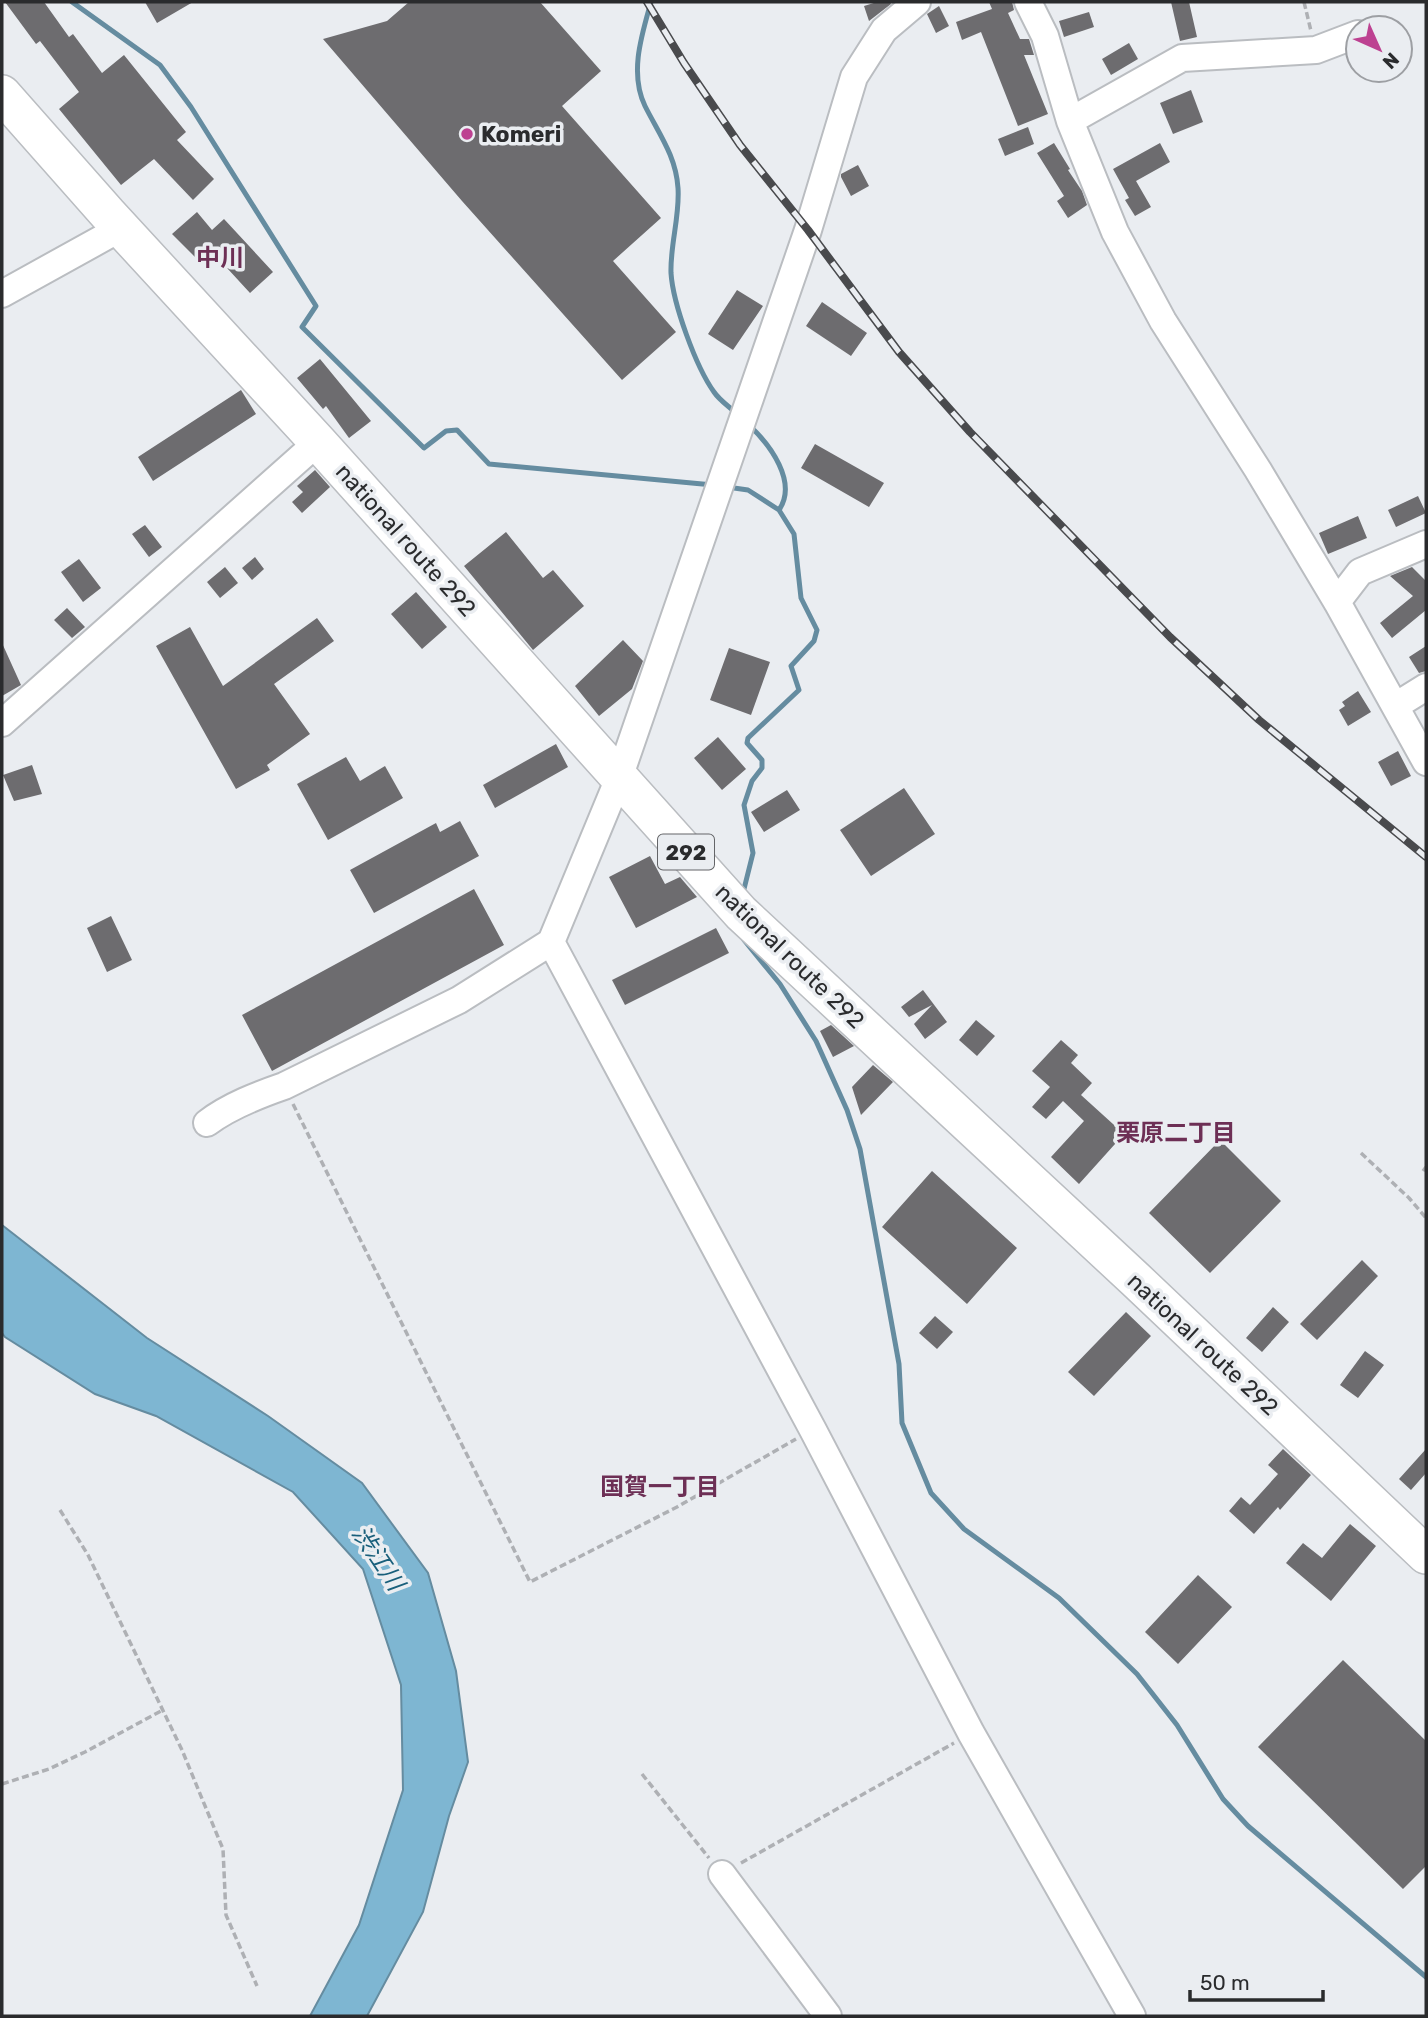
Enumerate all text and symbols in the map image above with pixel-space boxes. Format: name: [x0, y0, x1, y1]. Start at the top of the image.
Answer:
north arrow: [1344, 14, 1414, 84]
text: N: [1378, 48, 1404, 74]
place label: Komeri: [481, 120, 561, 148]
marker: Komeri: [459, 126, 475, 142]
district label: 中川: [196, 244, 244, 272]
street label: national route 292: [330, 458, 482, 622]
road number: 292: [658, 834, 714, 870]
street label: national route 292: [710, 878, 870, 1034]
district label: 栗原二丁目: [1116, 1119, 1236, 1147]
street label: national route 292: [1122, 1267, 1284, 1421]
district label: 国賀一丁目: [600, 1473, 720, 1501]
water label: 渋江川: [346, 1520, 411, 1598]
scale bar: [1190, 1958, 1323, 2002]
text: 50 m: [1200, 1970, 1250, 1995]

